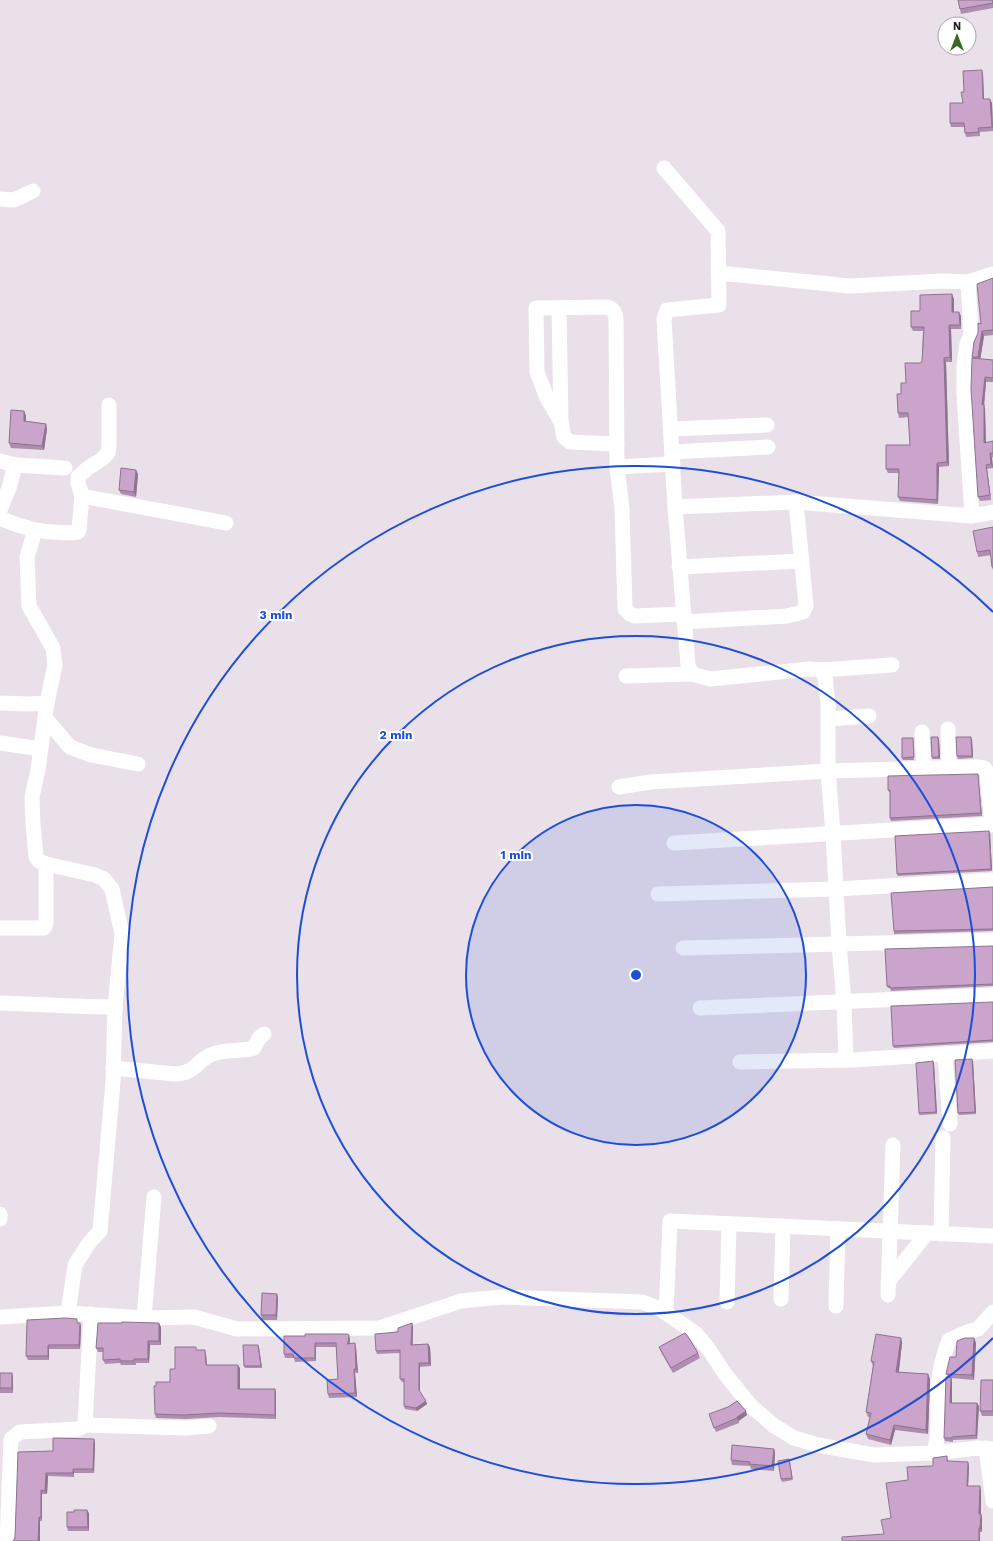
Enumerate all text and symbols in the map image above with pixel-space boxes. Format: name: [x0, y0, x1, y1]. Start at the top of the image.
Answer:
north arrow: [937, 16, 977, 56]
text: N: [953, 20, 961, 33]
text: 3 min: [260, 608, 292, 622]
text: 2 min: [380, 728, 412, 742]
text: 1 min: [501, 848, 531, 862]
centre of rings: [629, 968, 643, 982]

